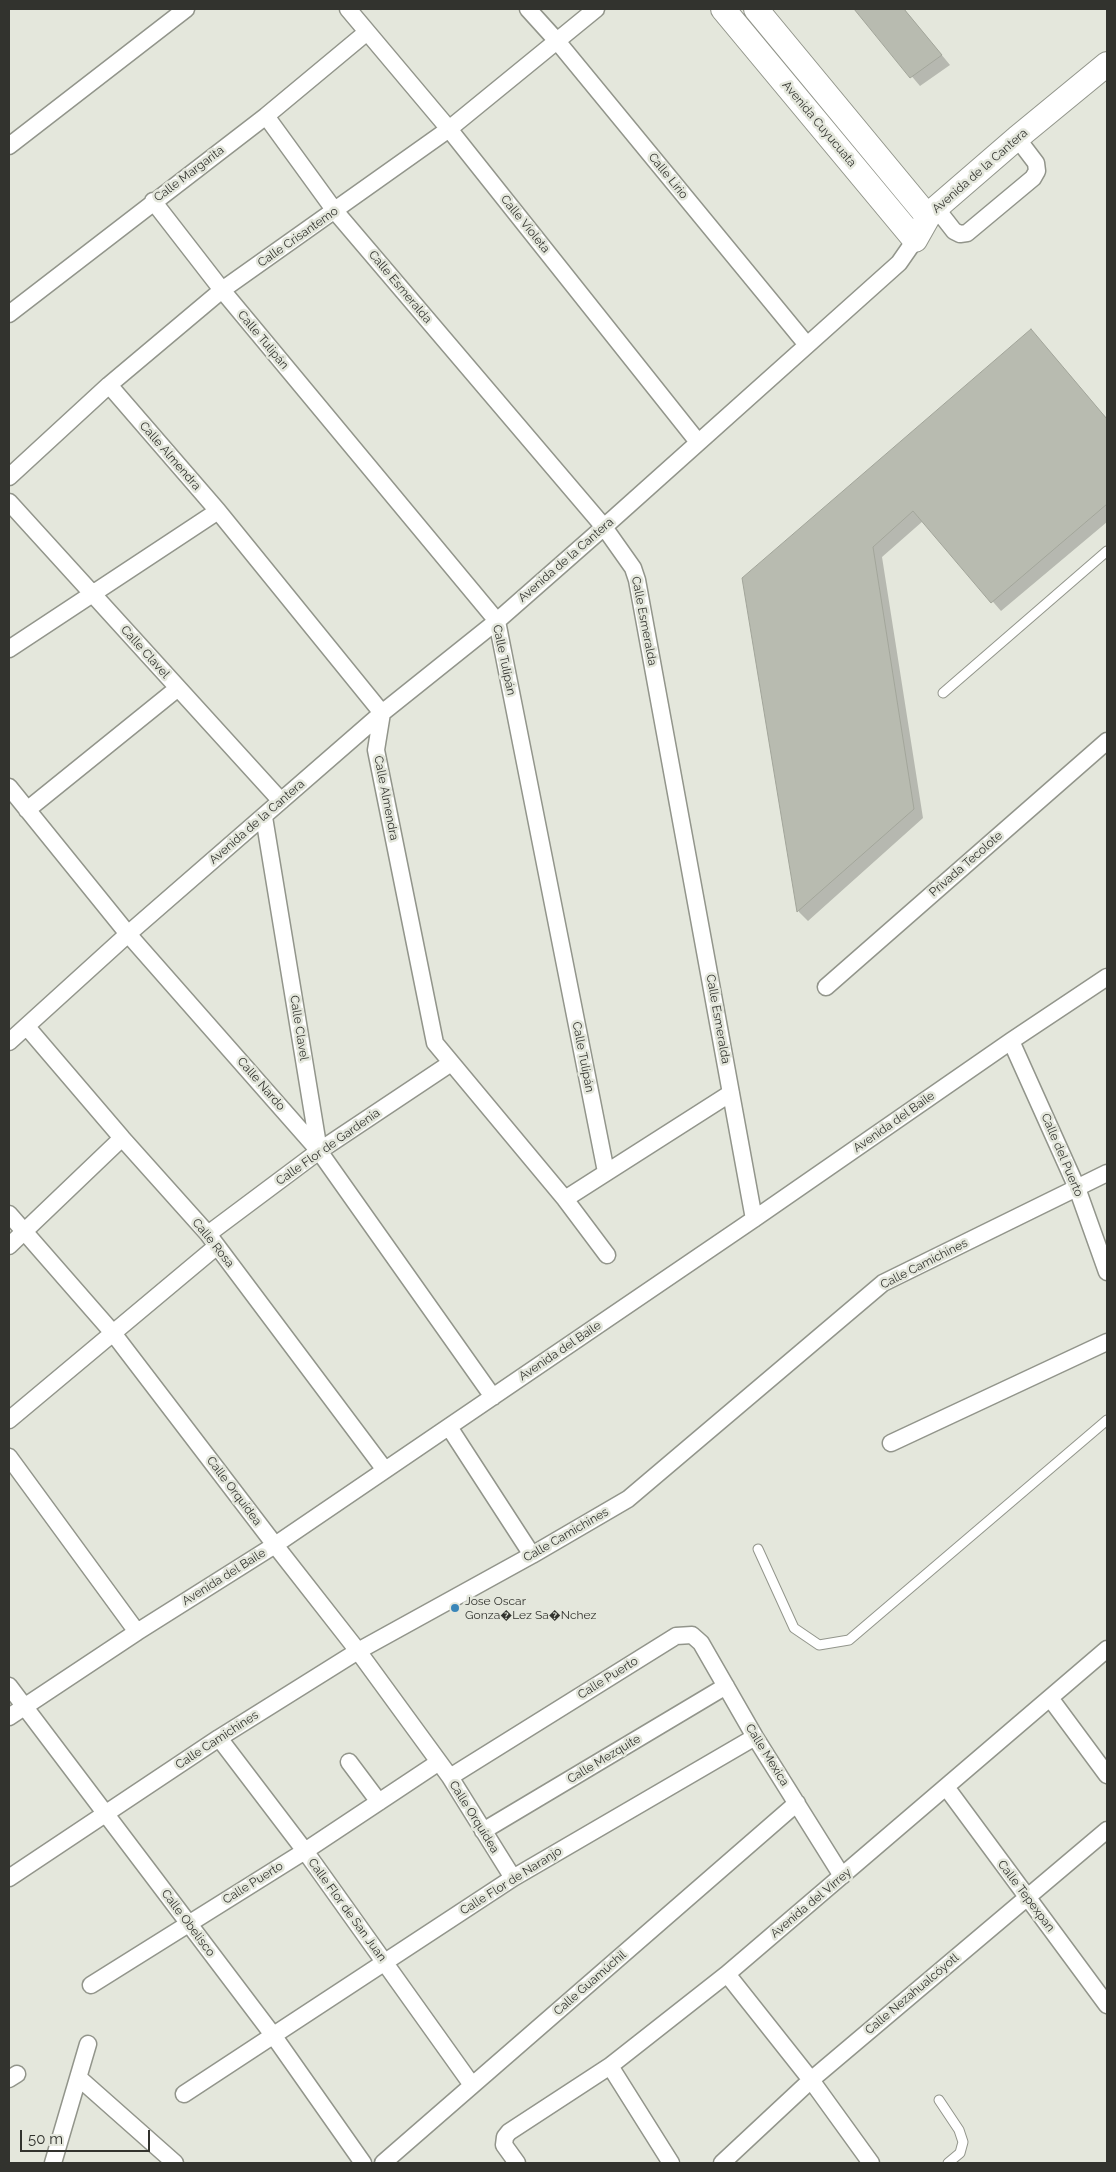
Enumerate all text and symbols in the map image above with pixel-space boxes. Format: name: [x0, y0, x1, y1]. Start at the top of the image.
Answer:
street label: Avenida Cuyucuata: [779, 78, 859, 170]
street label: Avenida de la Cantera: [929, 126, 1031, 216]
street label: Calle Margarita: [151, 143, 227, 205]
street label: Calle Lirio: [645, 150, 691, 202]
street label: Calle Violeta: [497, 192, 553, 256]
street label: Calle Crisantemo: [255, 204, 341, 270]
street label: Calle Esmeralda: [365, 248, 435, 326]
street label: Calle Tulipán: [234, 308, 292, 372]
street label: Calle Almendra: [136, 419, 204, 493]
street label: Avenida de la Cantera: [515, 515, 617, 605]
street label: Calle Esmeralda: [628, 575, 660, 667]
street label: Calle Clavel: [118, 623, 172, 681]
street label: Calle Tulipán: [490, 623, 518, 697]
street label: Calle Almendra: [371, 754, 401, 842]
street label: Avenida de la Cantera: [206, 777, 308, 867]
street label: Privada Tecolote: [927, 828, 1005, 900]
street label: Calle Esmeralda: [703, 973, 733, 1065]
street label: Calle Clavel: [287, 994, 311, 1062]
street label: Calle Tulipán: [569, 1020, 597, 1094]
street label: Calle Nardo: [234, 1054, 288, 1114]
street label: Avenida del Baile: [851, 1089, 937, 1155]
street label: Calle Flor de Gardenia: [273, 1106, 383, 1188]
street label: Calle del Puerto: [1038, 1111, 1086, 1199]
street label: Calle Rosa: [189, 1216, 237, 1270]
street label: Calle Camichines: [878, 1236, 970, 1292]
street label: Avenida del Baile: [516, 1318, 604, 1384]
street label: Calle Orquídea: [203, 1454, 265, 1528]
street label: Calle Camichines: [521, 1505, 611, 1565]
street label: Avenida del Baile: [180, 1545, 268, 1609]
place label: Jose Oscar Gonza�Lez Sa�Nchez: [465, 1594, 596, 1622]
marker: Jose Oscar Gonza�Lez Sa�Nchez: [449, 1602, 461, 1614]
street label: Calle Puerto: [575, 1654, 641, 1702]
street label: Calle Camichines: [173, 1708, 261, 1772]
street label: Calle Mexica: [742, 1721, 792, 1789]
street label: Calle Mezquite: [565, 1732, 643, 1786]
street label: Calle Orquídea: [446, 1778, 502, 1856]
street label: Calle Flor de Naranjo: [458, 1844, 564, 1918]
street label: Calle Flor de San Juan: [305, 1856, 389, 1964]
street label: Calle Tepexpan: [994, 1857, 1058, 1935]
street label: Calle Puerto: [220, 1859, 286, 1907]
street label: Avenida del Virrey: [768, 1865, 854, 1941]
street label: Calle Obelisco: [158, 1887, 218, 1959]
street label: Calle Guamúchil: [551, 1948, 629, 2018]
street label: Calle Nezahualcóyotl: [862, 1951, 962, 2037]
scale bar: [22, 2120, 152, 2152]
text: 50 m: [28, 2130, 63, 2148]

